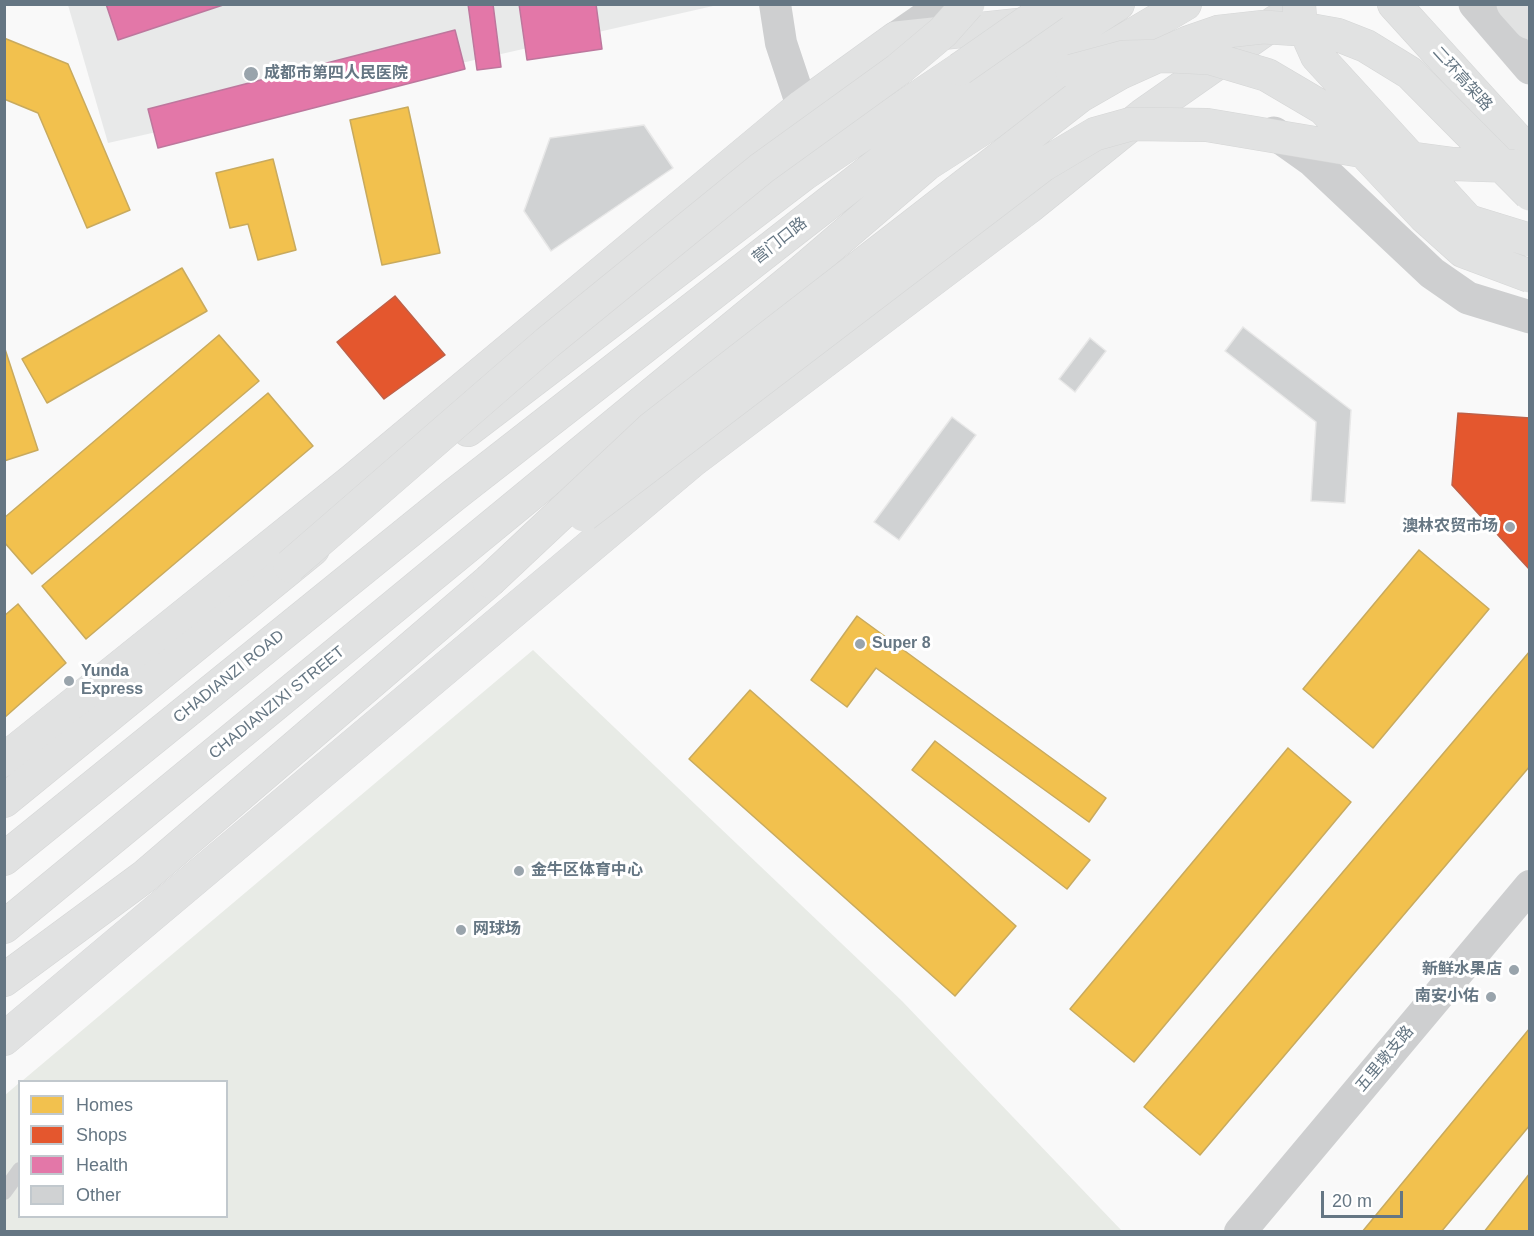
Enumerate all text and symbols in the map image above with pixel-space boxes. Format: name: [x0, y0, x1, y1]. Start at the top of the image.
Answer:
street label: 二环高架路: [1428, 43, 1496, 115]
place label: 成都市第四人民医院: [264, 64, 408, 84]
marker: 成都市第四人民医院: [242, 65, 260, 83]
street label: 营门口路: [749, 214, 811, 268]
place label: 澳林农贸市场: [1402, 517, 1498, 537]
marker: 澳林农贸市场: [1503, 520, 1517, 534]
street label: CHADIANZI ROAD: [170, 626, 288, 728]
place label: Super 8: [872, 634, 931, 654]
marker: Super 8: [853, 637, 867, 651]
street label: CHADIANZIXI STREET: [205, 642, 349, 764]
place label: Yunda Express: [81, 662, 143, 700]
marker: Yunda Express: [62, 674, 76, 688]
place label: 金牛区体育中心: [531, 861, 643, 881]
marker: 金牛区体育中心: [512, 864, 526, 878]
place label: 网球场: [473, 920, 521, 940]
marker: 网球场: [454, 923, 468, 937]
place label: 新鲜水果店: [1422, 960, 1502, 980]
marker: 新鲜水果店: [1507, 963, 1521, 977]
place label: 南安小佑: [1415, 987, 1479, 1007]
marker: 南安小佑: [1484, 990, 1498, 1004]
street label: 五里墩支路: [1352, 1022, 1418, 1096]
legend: [18, 1080, 228, 1218]
text: Homes: [76, 1095, 133, 1115]
text: Shops: [76, 1125, 127, 1145]
text: Health: [76, 1155, 128, 1175]
scale bar: [1324, 1179, 1406, 1217]
text: Other: [76, 1185, 121, 1205]
text: 20 m: [1332, 1191, 1372, 1211]

